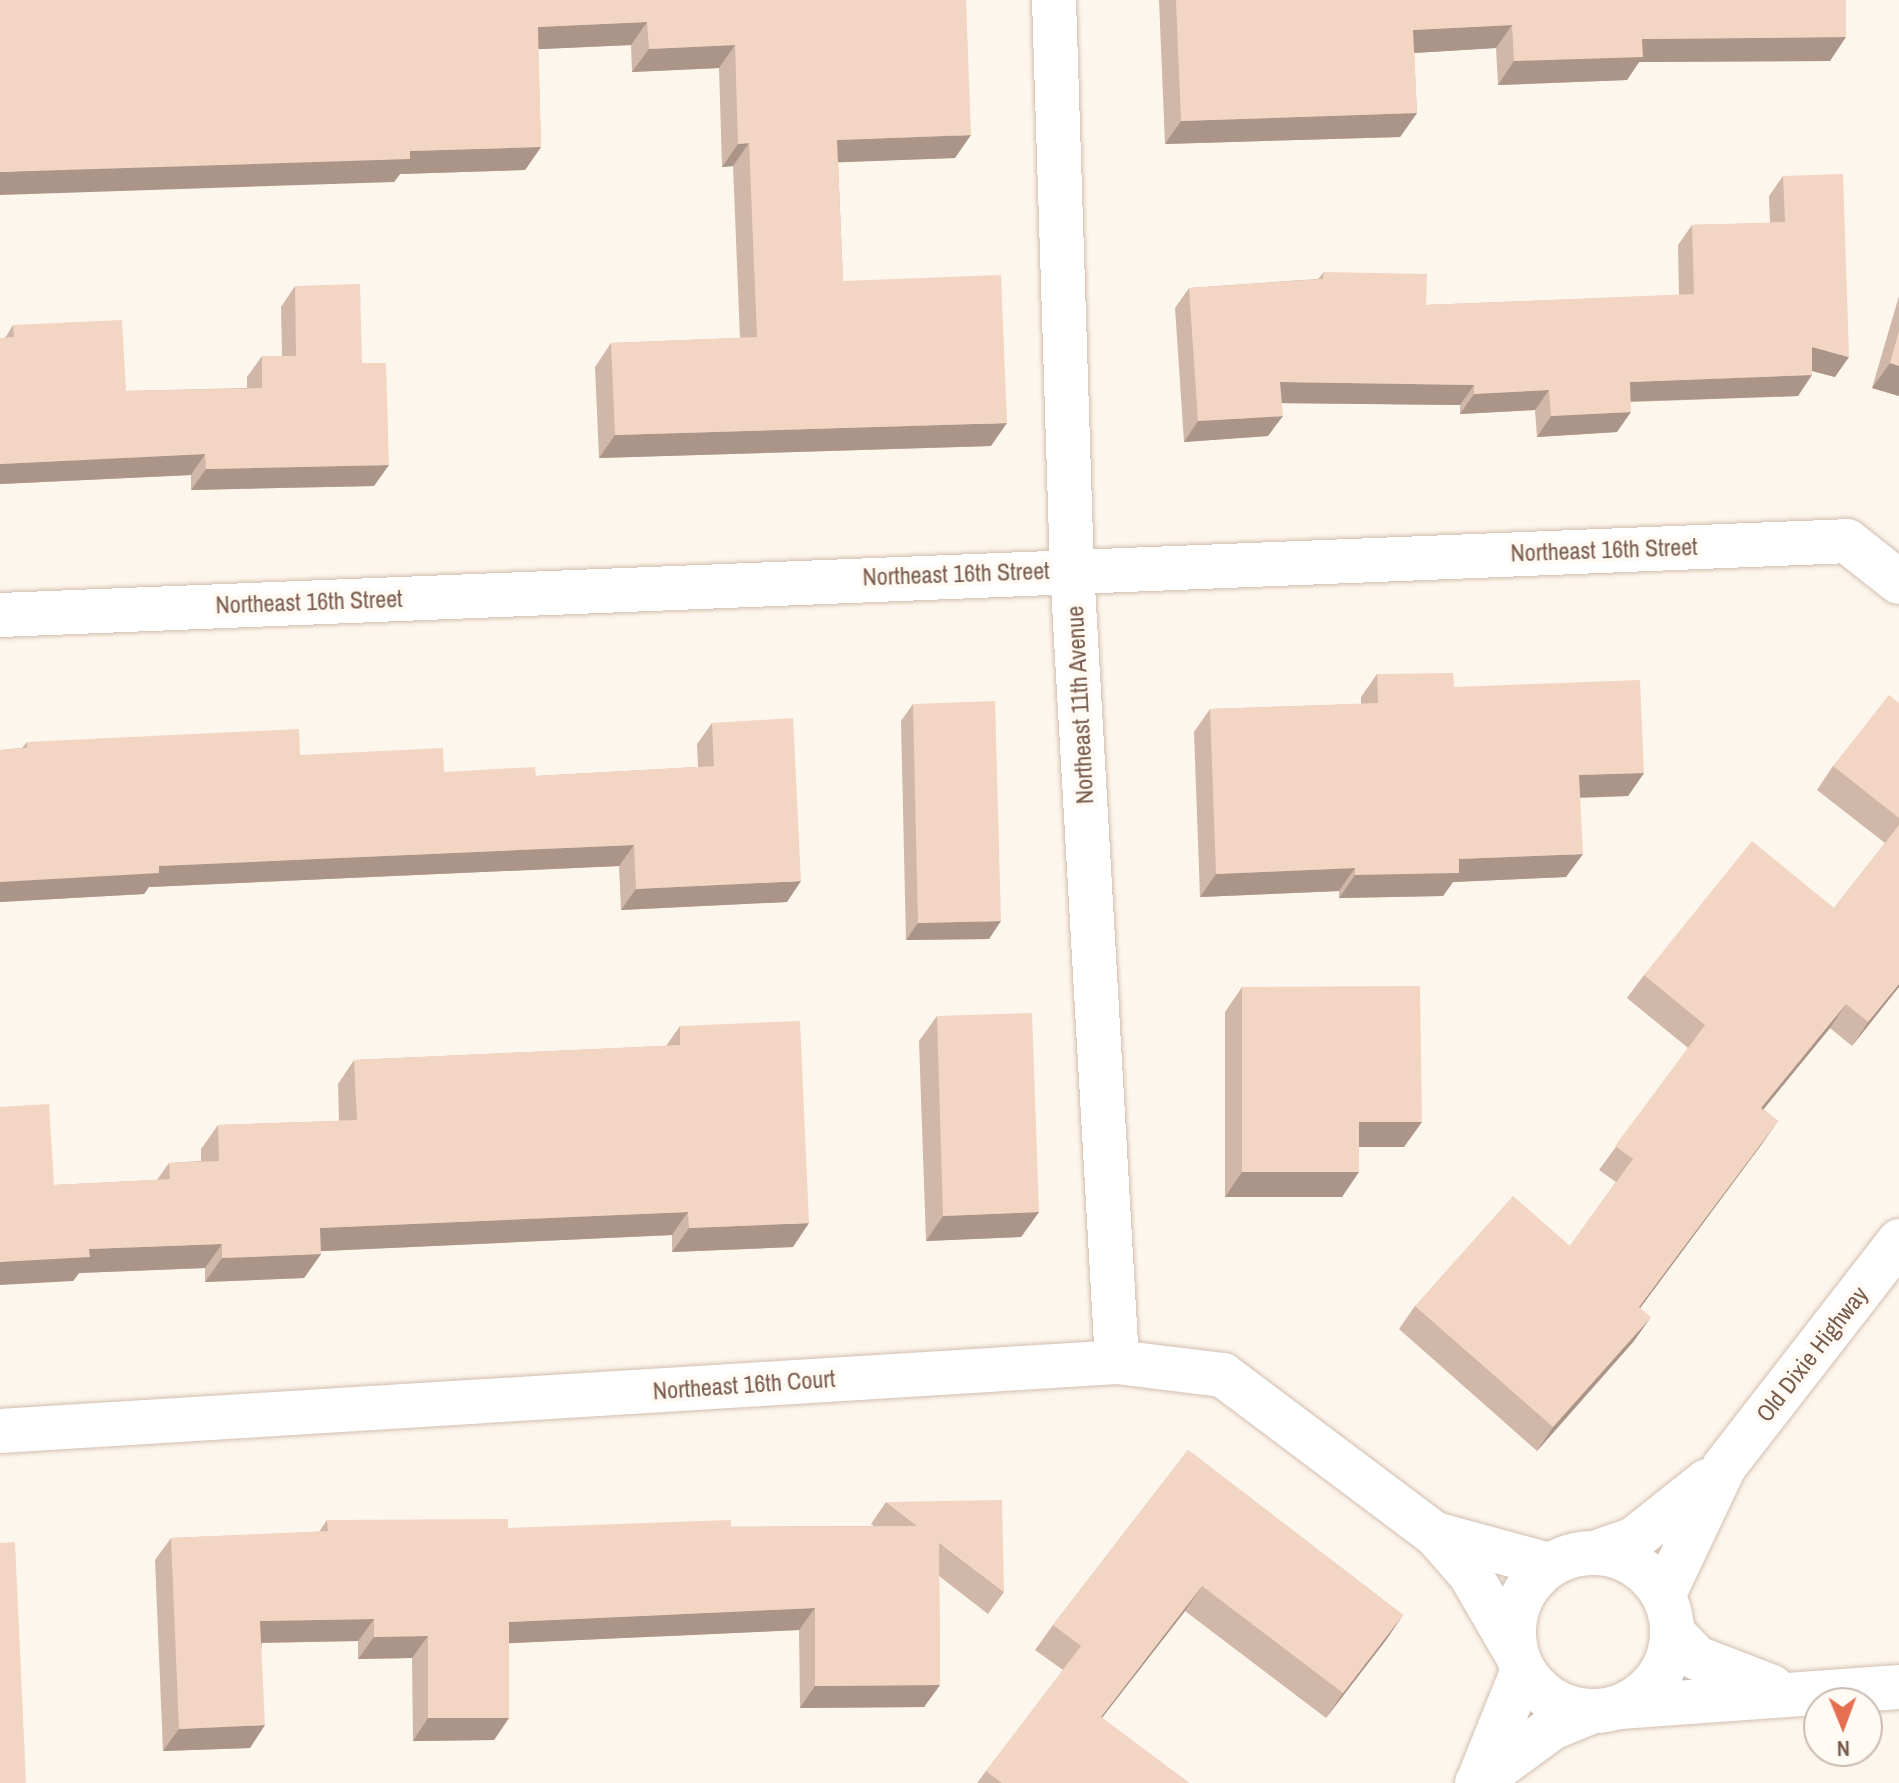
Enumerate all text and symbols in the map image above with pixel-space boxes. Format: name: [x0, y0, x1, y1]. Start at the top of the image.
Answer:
street label: Northeast 16th Street: [1510, 532, 1698, 568]
street label: Northeast 16th Street: [862, 556, 1050, 592]
street label: Northeast 16th Street: [215, 584, 403, 620]
street label: Northeast 11th Avenue: [1060, 605, 1100, 805]
street label: Old Dixie Highway: [1750, 1280, 1874, 1428]
street label: Northeast 16th Court: [652, 1364, 836, 1406]
north arrow: [1803, 1687, 1883, 1767]
text: N: [1837, 1734, 1850, 1764]

